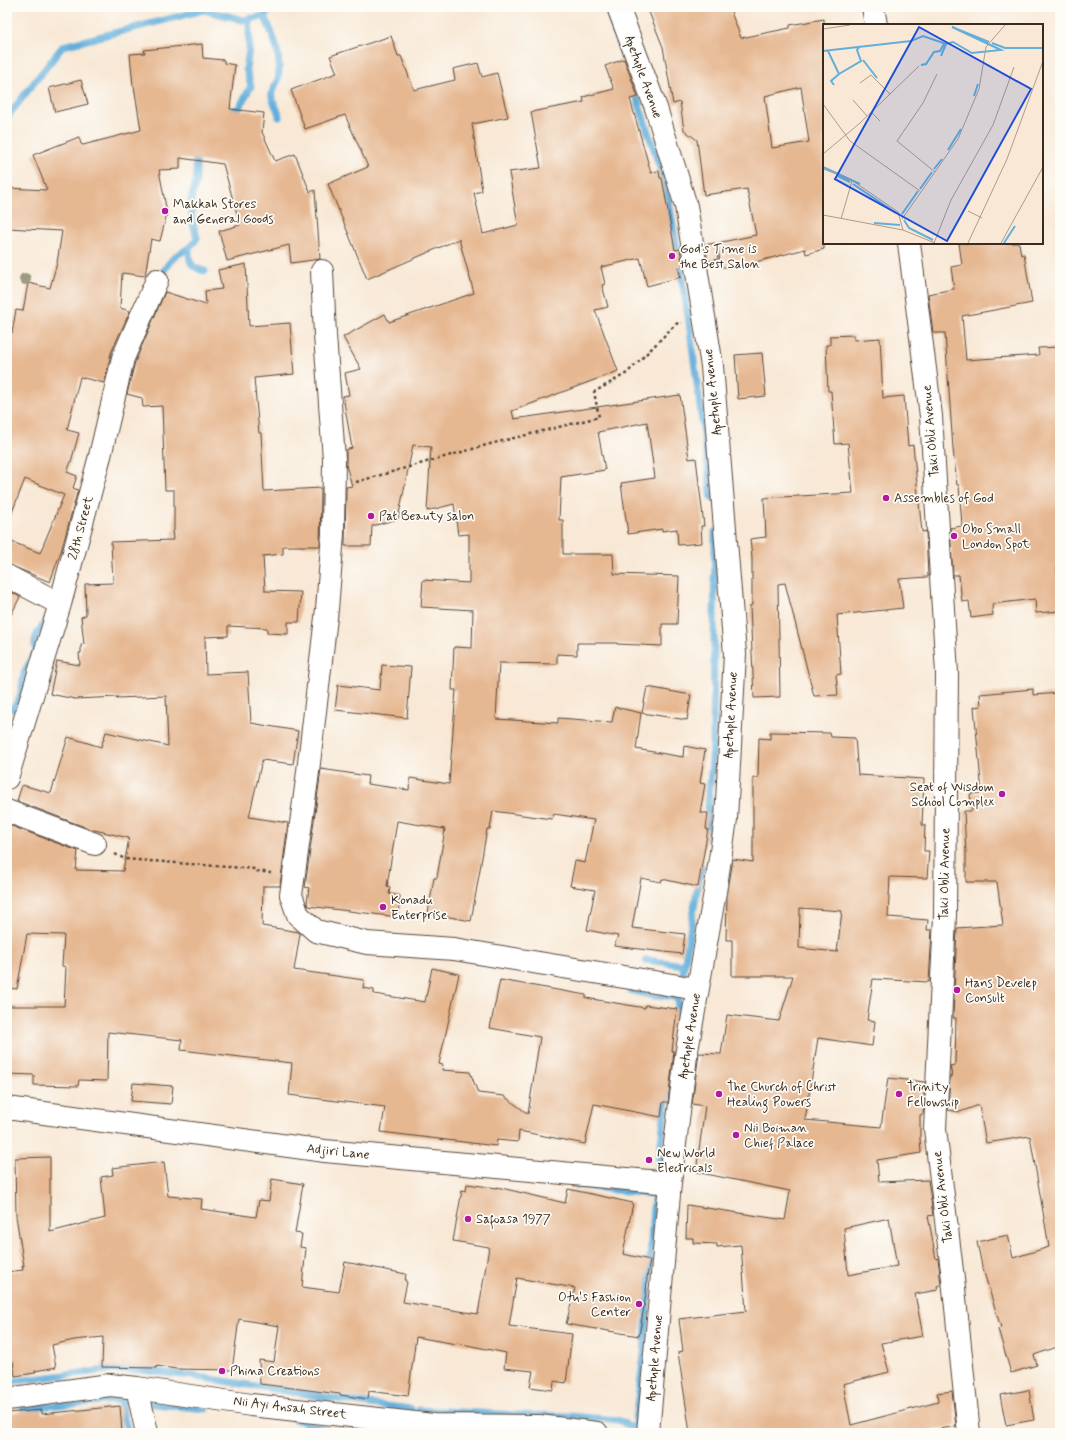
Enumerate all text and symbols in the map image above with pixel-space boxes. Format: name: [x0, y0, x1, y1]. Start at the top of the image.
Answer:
inset map: [823, 24, 1043, 244]
street label: Apetuple Avenue: [619, 33, 666, 121]
place label: Makkah Stores and General Goods: [173, 196, 274, 228]
marker: Makkah Stores and General Goods: [160, 206, 170, 216]
place label: God's Time is the Best Salon: [680, 241, 760, 273]
marker: God's Time is the Best Salon: [667, 251, 677, 261]
street label: Apetuple Avenue: [700, 348, 727, 436]
street label: Taki Obli Avenue: [919, 384, 943, 478]
place label: Assembles of God: [894, 490, 994, 507]
marker: Assembles of God: [881, 493, 891, 503]
street label: 28th Street: [64, 494, 98, 562]
place label: Pat Beauty salon: [379, 508, 474, 525]
marker: Pat Beauty salon: [366, 511, 376, 521]
place label: Obo Small London Spot: [962, 521, 1030, 553]
marker: Obo Small London Spot: [949, 531, 959, 541]
street label: Apetuple Avenue: [720, 671, 743, 759]
place label: Seat of Wisdom School Complex: [910, 779, 994, 811]
marker: Seat of Wisdom School Complex: [997, 789, 1007, 799]
street label: Taki Obli Avenue: [936, 828, 954, 920]
place label: Konadu Enterprise: [391, 892, 447, 924]
marker: Konadu Enterprise: [378, 902, 388, 912]
place label: Hans Develep Consult: [965, 975, 1037, 1007]
marker: Hans Develep Consult: [952, 985, 962, 995]
street label: Apetuple Avenue: [675, 992, 706, 1080]
place label: The Church of Christ Healing Powers: [727, 1079, 836, 1113]
place label: Trinity Fellowship: [907, 1079, 959, 1111]
marker: The Church of Christ Healing Powers: [714, 1089, 724, 1099]
marker: Trinity Fellowship: [894, 1089, 904, 1099]
place label: Nii Boiman Chief Palace: [744, 1120, 814, 1152]
marker: Nii Boiman Chief Palace: [731, 1130, 741, 1140]
street label: Adjiri Lane: [306, 1140, 370, 1164]
place label: New World Electricals: [657, 1145, 715, 1177]
street label: Taki Obli Avenue: [929, 1150, 957, 1244]
marker: New World Electricals: [644, 1155, 654, 1165]
place label: Safoasa 1977: [476, 1211, 551, 1230]
marker: Safoasa 1977: [463, 1214, 473, 1224]
place label: Otu's Fashion Center: [558, 1289, 631, 1321]
marker: Otu's Fashion Center: [634, 1299, 644, 1309]
street label: Apetuple Avenue: [643, 1314, 668, 1402]
place label: Phina Creations: [230, 1363, 320, 1380]
marker: Phina Creations: [217, 1366, 227, 1376]
street label: Nii Ayi Ansah Street: [232, 1393, 348, 1423]

